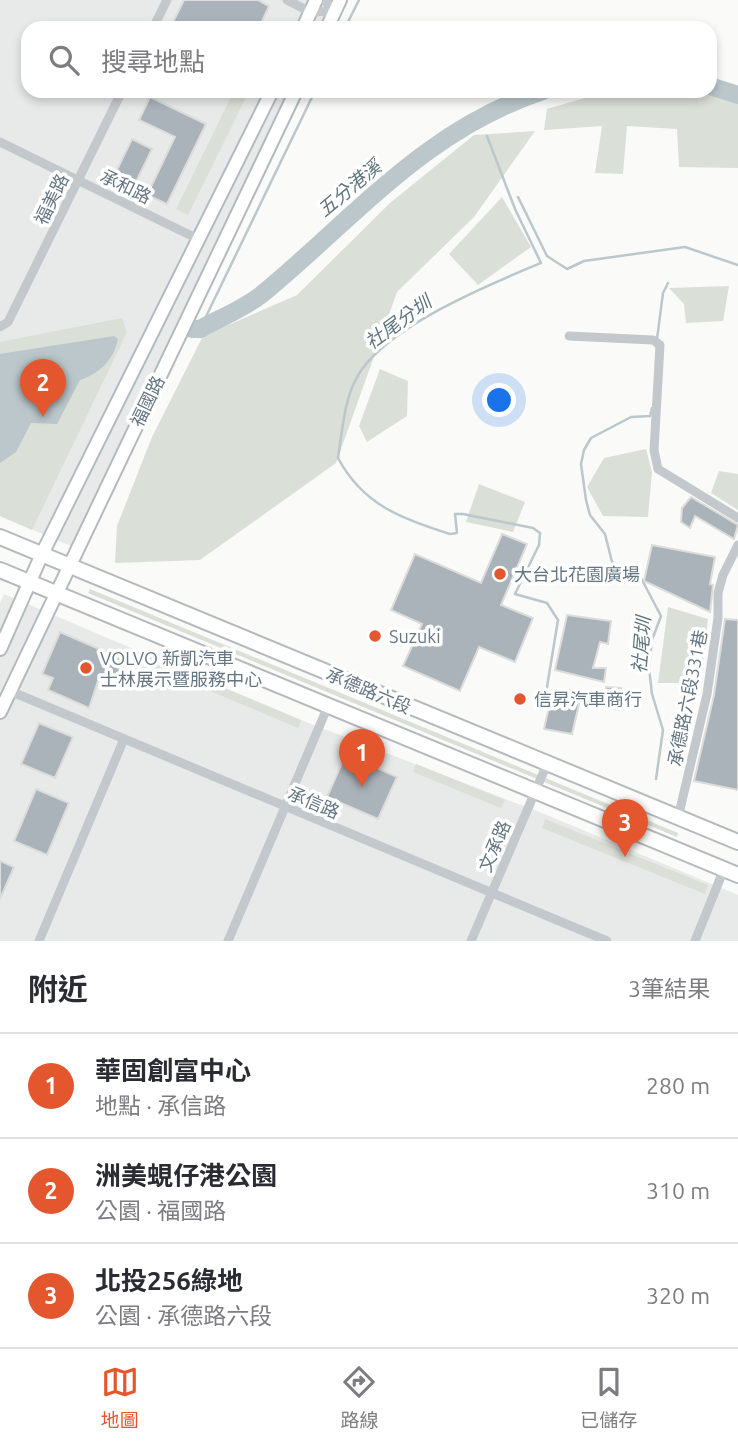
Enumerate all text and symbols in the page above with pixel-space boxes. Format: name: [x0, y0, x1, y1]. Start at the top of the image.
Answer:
search box: [21, 21, 717, 98]
icon: search: [45, 41, 83, 79]
text: 搜尋地點: [101, 47, 205, 76]
water label: 五分港溪: [313, 153, 387, 221]
street label: 承和路: [97, 165, 155, 207]
street label: 福美路: [30, 170, 72, 228]
water label: 社尾分圳: [361, 289, 438, 353]
pin: 2: [20, 359, 66, 417]
street label: 福國路: [126, 372, 168, 430]
your location: [482, 383, 516, 417]
place label: 大台北花園廣場: [514, 564, 640, 584]
marker: 大台北花園廣場: [492, 566, 508, 582]
water label: 社尾圳: [628, 613, 655, 674]
place label: Suzuki: [389, 626, 441, 646]
marker: Suzuki: [367, 628, 383, 644]
street label: 承德路六段331巷: [664, 628, 710, 768]
place label: VOLVO 新凱汽車 士林展示暨服務中心: [100, 648, 262, 689]
marker: VOLVO 新凱汽車 士林展示暨服務中心: [78, 660, 94, 676]
street label: 承德路六段: [324, 663, 414, 717]
place label: 信昇汽車商行: [534, 689, 642, 709]
marker: 信昇汽車商行: [512, 691, 528, 707]
pin: 1: [339, 729, 385, 787]
street label: 承信路: [285, 782, 343, 822]
pin: 3: [602, 799, 648, 857]
street label: 文承路: [474, 817, 514, 875]
text: 附近: [28, 972, 88, 1006]
text: 3筆結果: [628, 976, 710, 1001]
text: 華固創富中心: [95, 1056, 251, 1085]
text: 1: [45, 1073, 57, 1098]
text: 280 m: [646, 1073, 710, 1098]
text: 地點 · 承信路: [95, 1093, 226, 1118]
text: 洲美蜆仔港公園: [95, 1161, 277, 1190]
text: 2: [45, 1178, 57, 1203]
text: 310 m: [646, 1178, 710, 1203]
text: 公園 · 福國路: [95, 1198, 226, 1223]
text: 北投256綠地: [95, 1266, 243, 1295]
text: 3: [45, 1283, 57, 1308]
text: 320 m: [646, 1283, 710, 1308]
text: 公園 · 承德路六段: [95, 1303, 272, 1328]
tab: 地圖: [101, 1363, 139, 1432]
tab: 路線: [340, 1363, 378, 1432]
tab: 已儲存: [580, 1363, 637, 1432]

